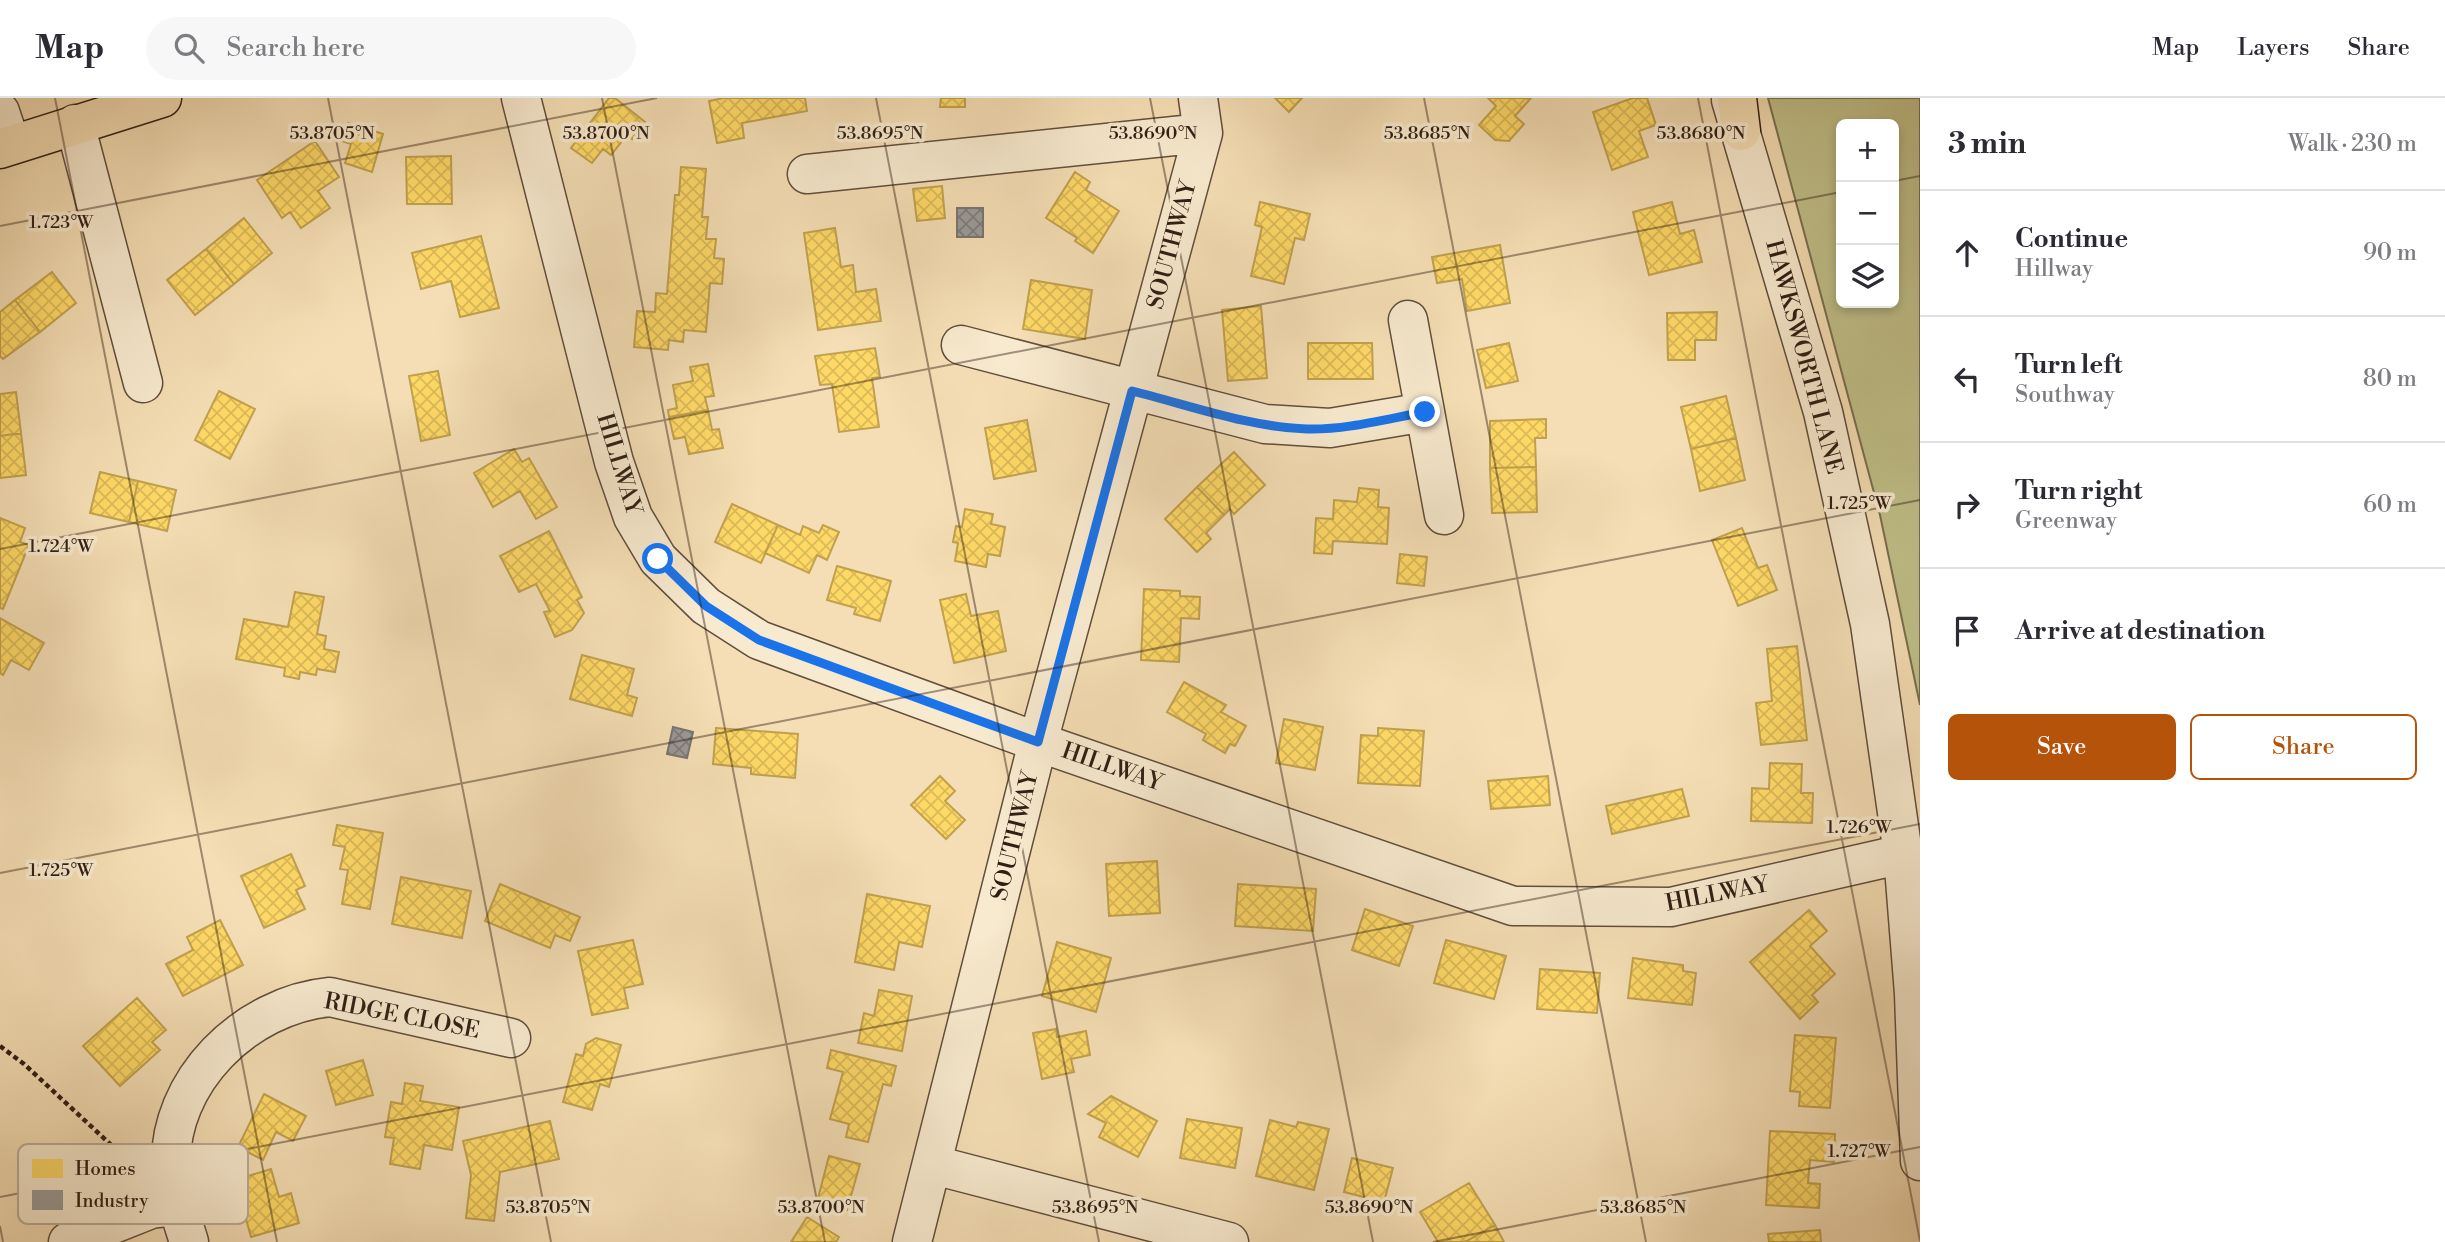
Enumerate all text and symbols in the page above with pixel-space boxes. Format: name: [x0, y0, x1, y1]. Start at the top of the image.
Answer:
search box: [146, 17, 636, 80]
text: Map: [35, 28, 104, 69]
icon: search: [170, 29, 208, 67]
text: Search here: [226, 32, 365, 64]
text: Map: [2152, 33, 2199, 63]
text: Layers: [2237, 33, 2309, 63]
text: Share: [2347, 33, 2410, 63]
map controls: [1836, 119, 1899, 308]
button: +: [1836, 119, 1899, 182]
text: 53.8705°N: [289, 122, 375, 145]
text: 53.8700°N: [562, 122, 650, 145]
text: 53.8695°N: [837, 122, 924, 145]
text: 53.8690°N: [1109, 122, 1198, 145]
text: 53.8685°N: [1384, 122, 1471, 145]
text: 53.8680°N: [1657, 122, 1746, 145]
text: 3 min: [1948, 125, 2026, 163]
text: Walk · 230 m: [2288, 130, 2417, 158]
street label: SOUTHWAY: [1141, 176, 1203, 312]
button: −: [1836, 182, 1899, 245]
text: 1.723°W: [29, 211, 94, 234]
text: Continue: [2015, 223, 2128, 255]
icon: ahead: [1948, 234, 1986, 272]
street label: HAWKSWORTH LANE: [1759, 237, 1849, 477]
text: 90 m: [2363, 239, 2417, 267]
button: layers: [1836, 245, 1899, 308]
text: Hillway: [2015, 255, 2093, 283]
text: Turn left: [2015, 349, 2123, 381]
icon: left: [1948, 360, 1986, 398]
text: 80 m: [2363, 365, 2417, 393]
text: Southway: [2015, 381, 2115, 409]
route end: [1409, 396, 1440, 427]
street label: HILLWAY: [590, 410, 648, 520]
text: Turn right: [2015, 475, 2143, 507]
icon: right: [1948, 486, 1986, 524]
text: 60 m: [2363, 491, 2417, 519]
text: 1.725°W: [1827, 492, 1892, 515]
text: Greenway: [2015, 507, 2117, 535]
text: 1.724°W: [29, 535, 94, 558]
route start: [642, 543, 673, 574]
icon: arrive: [1948, 612, 1986, 650]
text: Arrive at destination: [2015, 615, 2265, 647]
button: Save: [1948, 714, 2176, 780]
button: Share: [2190, 714, 2417, 780]
street label: HILLWAY: [1058, 737, 1168, 798]
street label: SOUTHWAY: [985, 767, 1045, 903]
text: 1.726°W: [1827, 816, 1892, 839]
text: 1.725°W: [29, 859, 94, 882]
street label: HILLWAY: [1663, 870, 1773, 918]
street label: RIDGE CLOSE: [322, 987, 482, 1045]
text: 1.727°W: [1827, 1140, 1891, 1163]
legend: [18, 1144, 248, 1224]
text: Homes: [75, 1157, 135, 1181]
text: Industry: [75, 1189, 149, 1213]
text: 53.8705°N: [505, 1196, 591, 1219]
text: 53.8700°N: [777, 1196, 865, 1219]
text: 53.8695°N: [1052, 1196, 1139, 1219]
text: 53.8690°N: [1325, 1196, 1414, 1219]
text: 53.8685°N: [1600, 1196, 1687, 1219]

